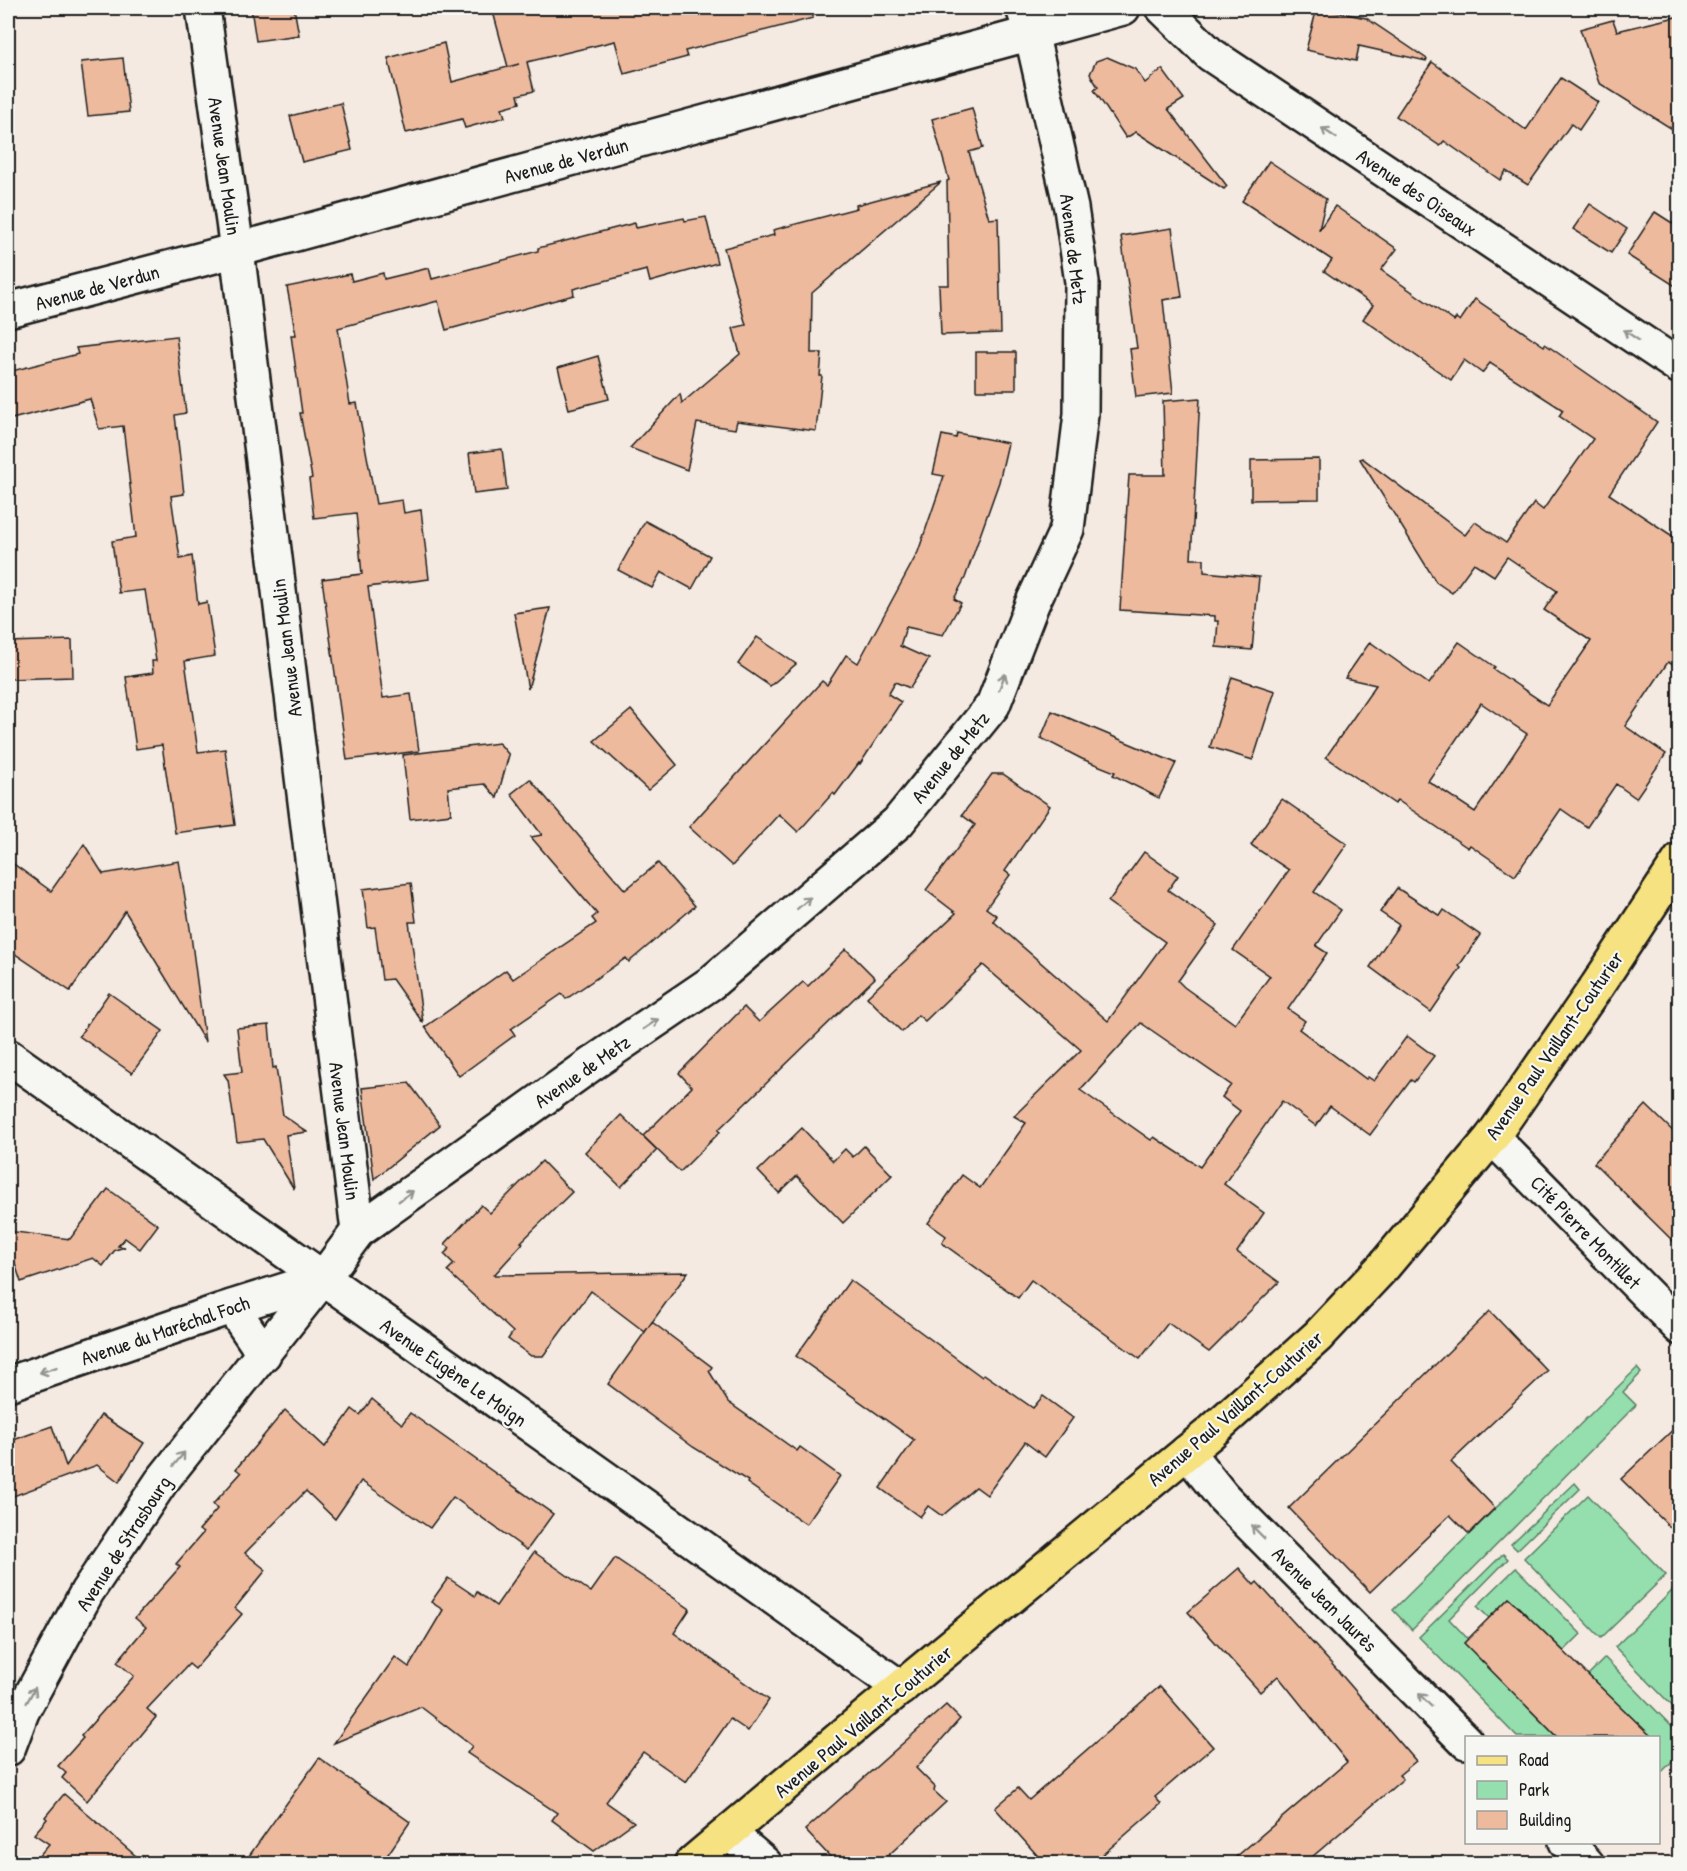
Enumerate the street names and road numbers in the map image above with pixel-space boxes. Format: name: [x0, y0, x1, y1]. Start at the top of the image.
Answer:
street label: Avenue Jean Moulin: [202, 95, 248, 237]
street label: Avenue de Verdun: [501, 130, 631, 190]
street label: Avenue des Oiseaux: [1352, 142, 1482, 242]
street label: Avenue de Metz: [1054, 192, 1094, 306]
street label: Avenue de Verdun: [32, 257, 162, 317]
street label: Avenue Jean Moulin: [264, 577, 308, 719]
street label: Avenue de Metz: [905, 705, 996, 809]
street label: Avenue Paul Vaillant-Couturier: [1479, 945, 1630, 1145]
street label: Avenue de Metz: [529, 1028, 636, 1114]
street label: Avenue Jean Moulin: [323, 1060, 367, 1202]
street label: Cité Pierre Montillet: [1525, 1169, 1648, 1296]
street label: Avenue du Maréchal Foch: [77, 1288, 253, 1372]
street label: Avenue Eugène Le Moign: [375, 1311, 533, 1433]
street label: Avenue Paul Vaillant-Couturier: [1141, 1324, 1329, 1492]
street label: Avenue de Strasbourg: [69, 1470, 177, 1616]
street label: Avenue Jean Jaurès: [1266, 1540, 1384, 1658]
street label: Avenue Paul Vaillant-Couturier: [768, 1638, 958, 1803]

